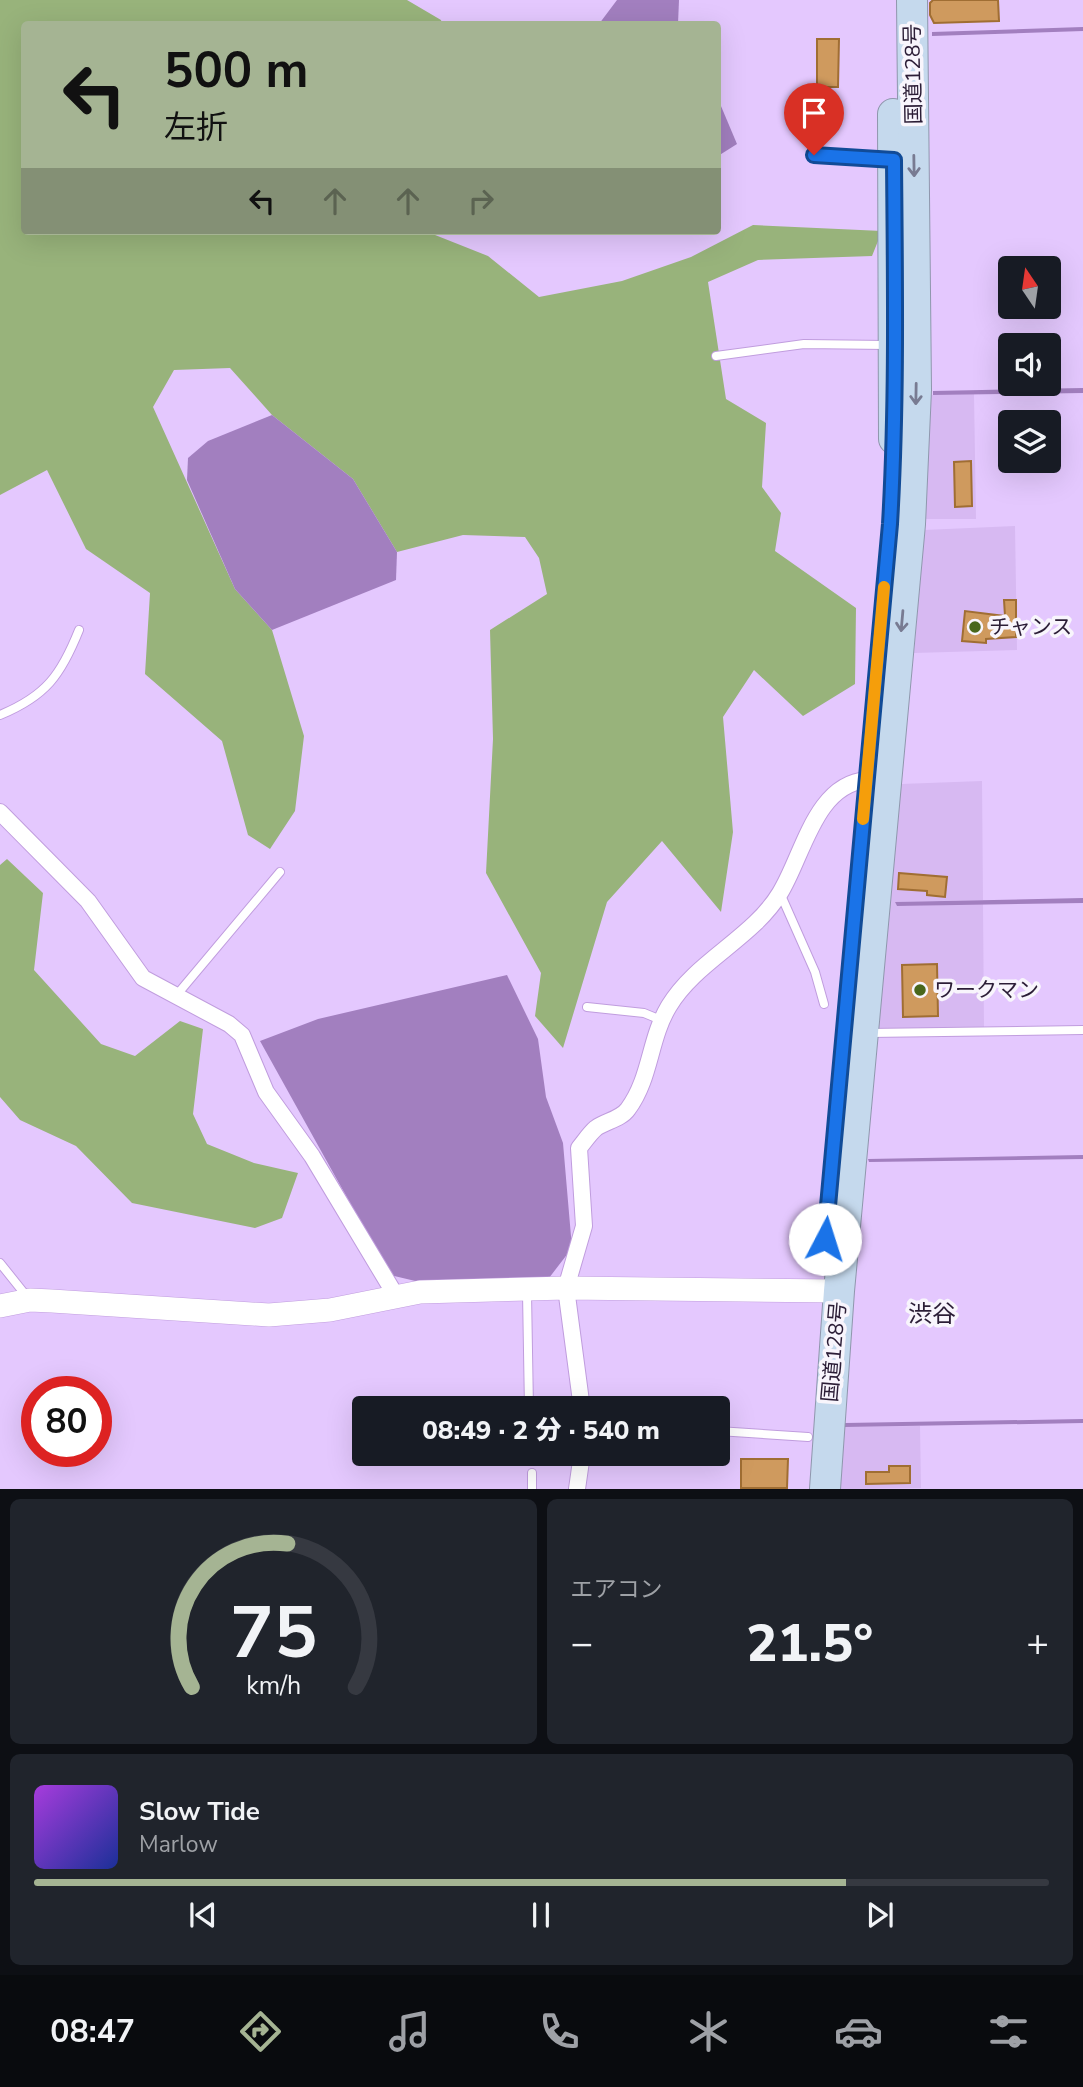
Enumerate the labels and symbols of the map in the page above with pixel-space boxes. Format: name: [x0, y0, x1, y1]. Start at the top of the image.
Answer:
street label: 国道128号: [898, 23, 928, 125]
pin: [784, 83, 844, 155]
one-way arrow: [908, 154, 921, 177]
north arrow: [998, 256, 1060, 318]
one-way arrow: [909, 382, 922, 405]
one-way arrow: [895, 609, 908, 632]
place label: チャンス: [989, 613, 1072, 641]
marker: チャンス: [967, 619, 983, 635]
place label: ワークマン: [934, 976, 1039, 1004]
marker: ワークマン: [912, 982, 928, 998]
position arrow: [788, 1202, 862, 1276]
district label: 渋谷: [908, 1298, 956, 1330]
street label: 国道128号: [816, 1301, 852, 1403]
speed limit sign: 80: [21, 1376, 112, 1467]

